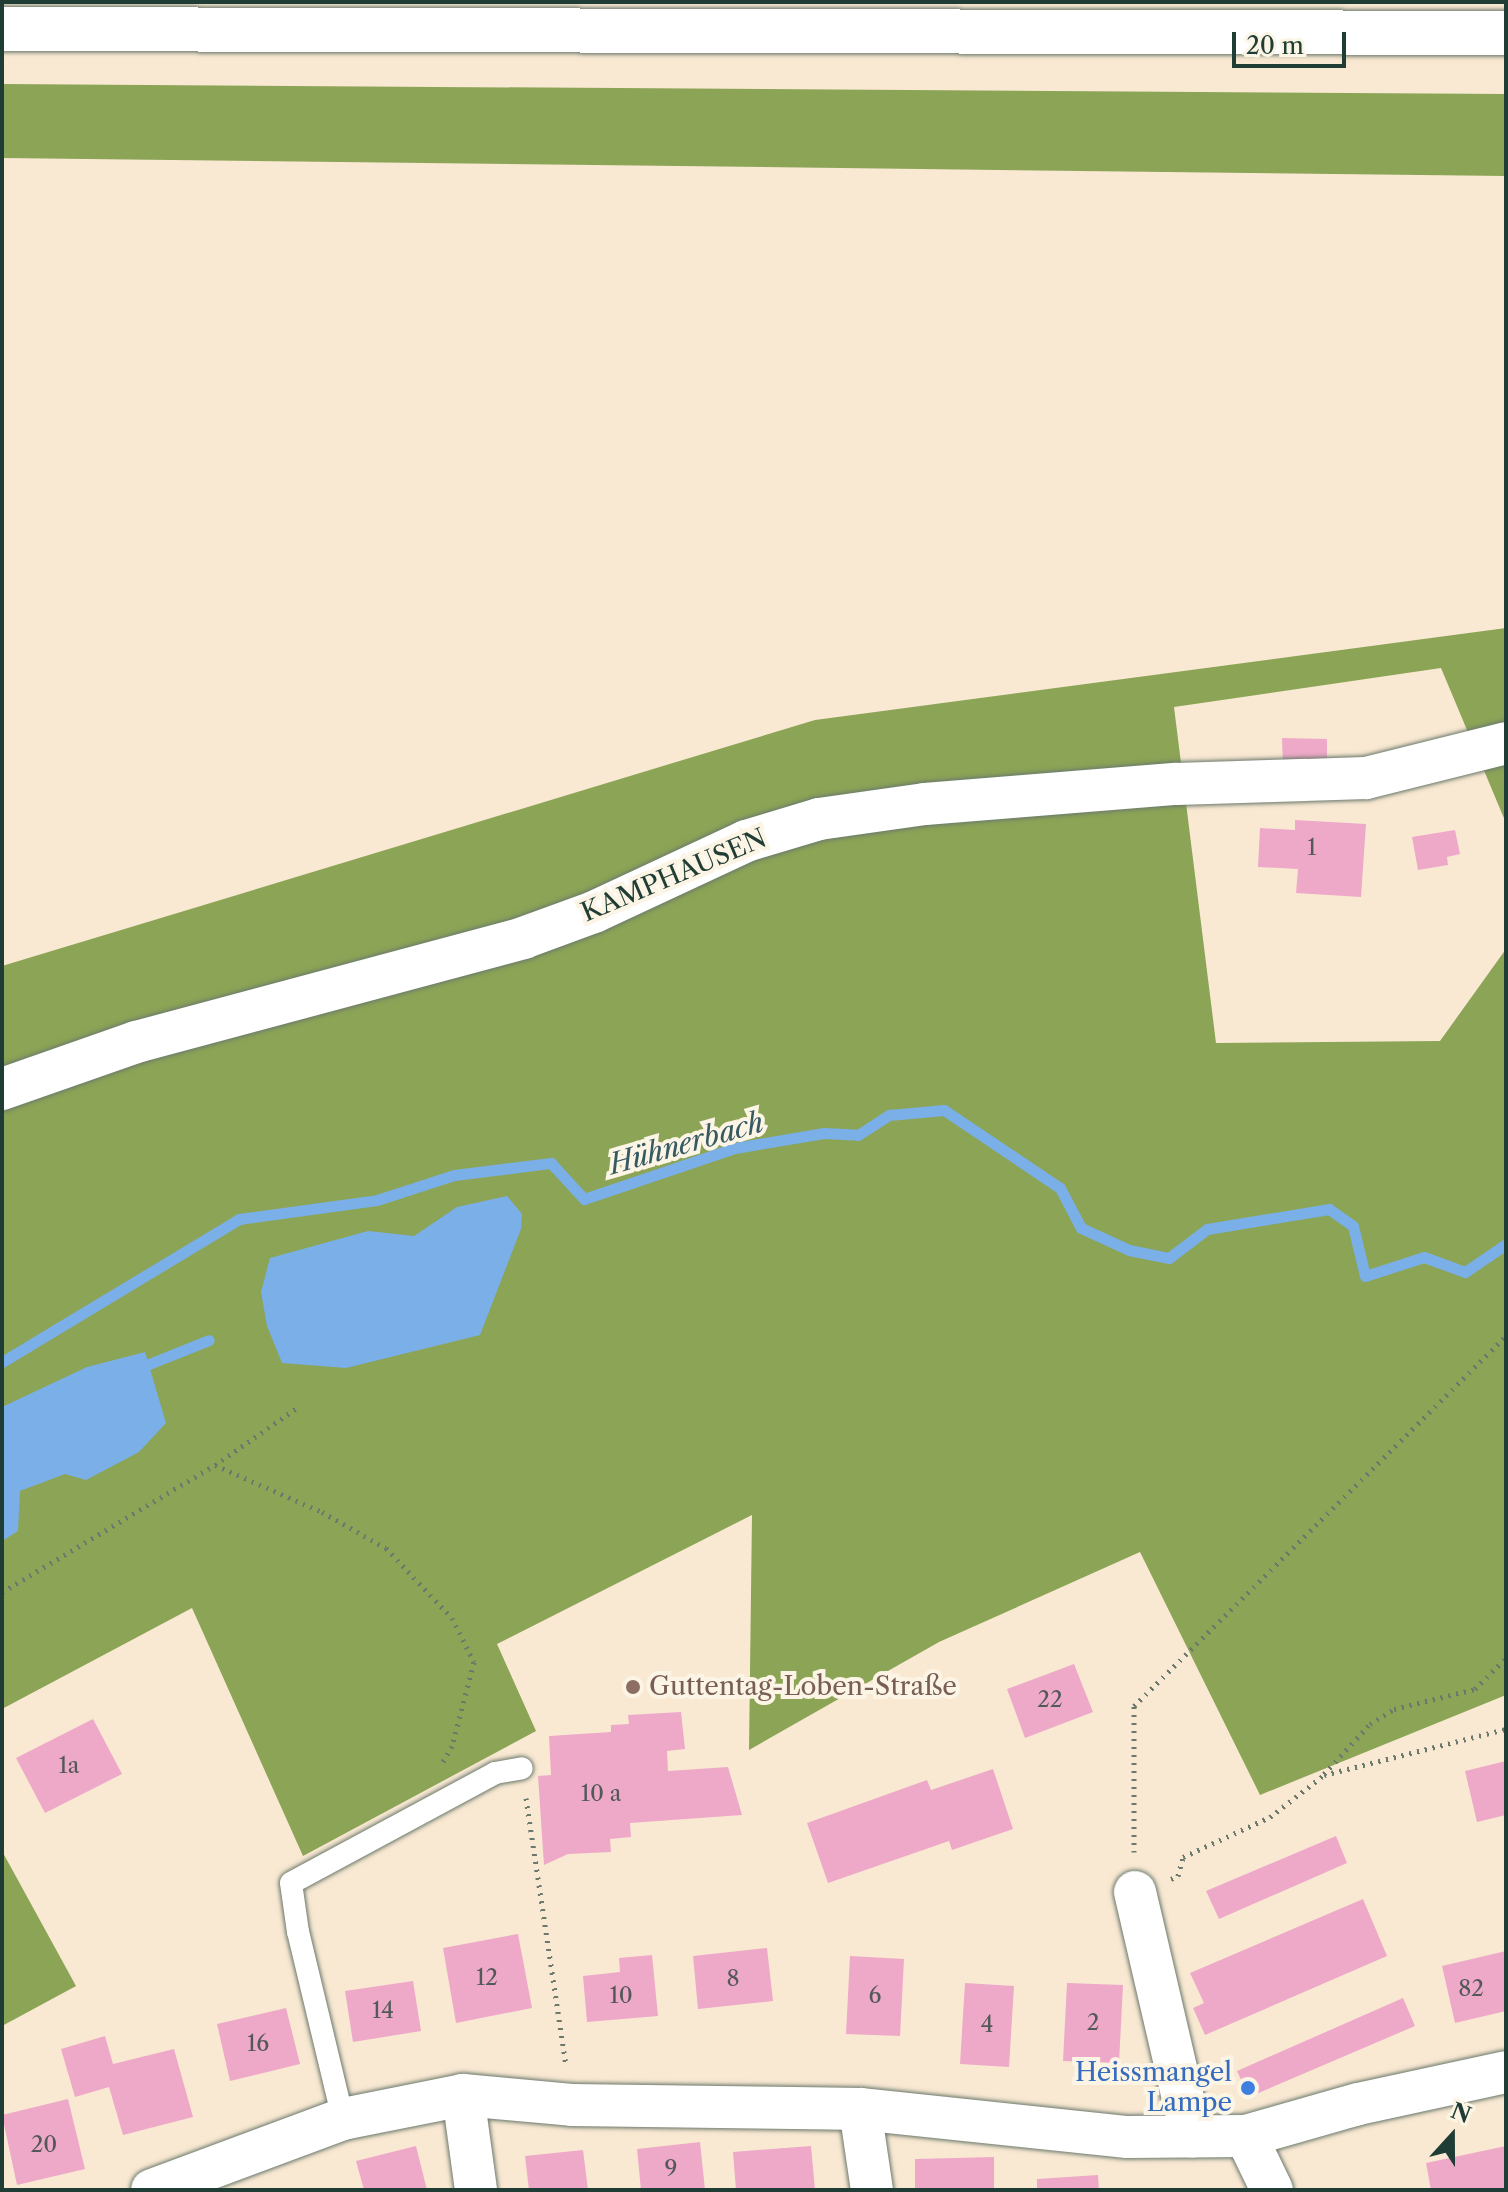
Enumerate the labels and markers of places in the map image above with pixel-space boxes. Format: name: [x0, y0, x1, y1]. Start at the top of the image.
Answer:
place label: Guttentag-Loben-Straße: [649, 1671, 957, 1703]
marker: Guttentag-Loben-Straße: [624, 1678, 642, 1696]
place label: Heissmangel Lampe: [1075, 2057, 1232, 2118]
marker: Heissmangel Lampe: [1239, 2079, 1257, 2097]

